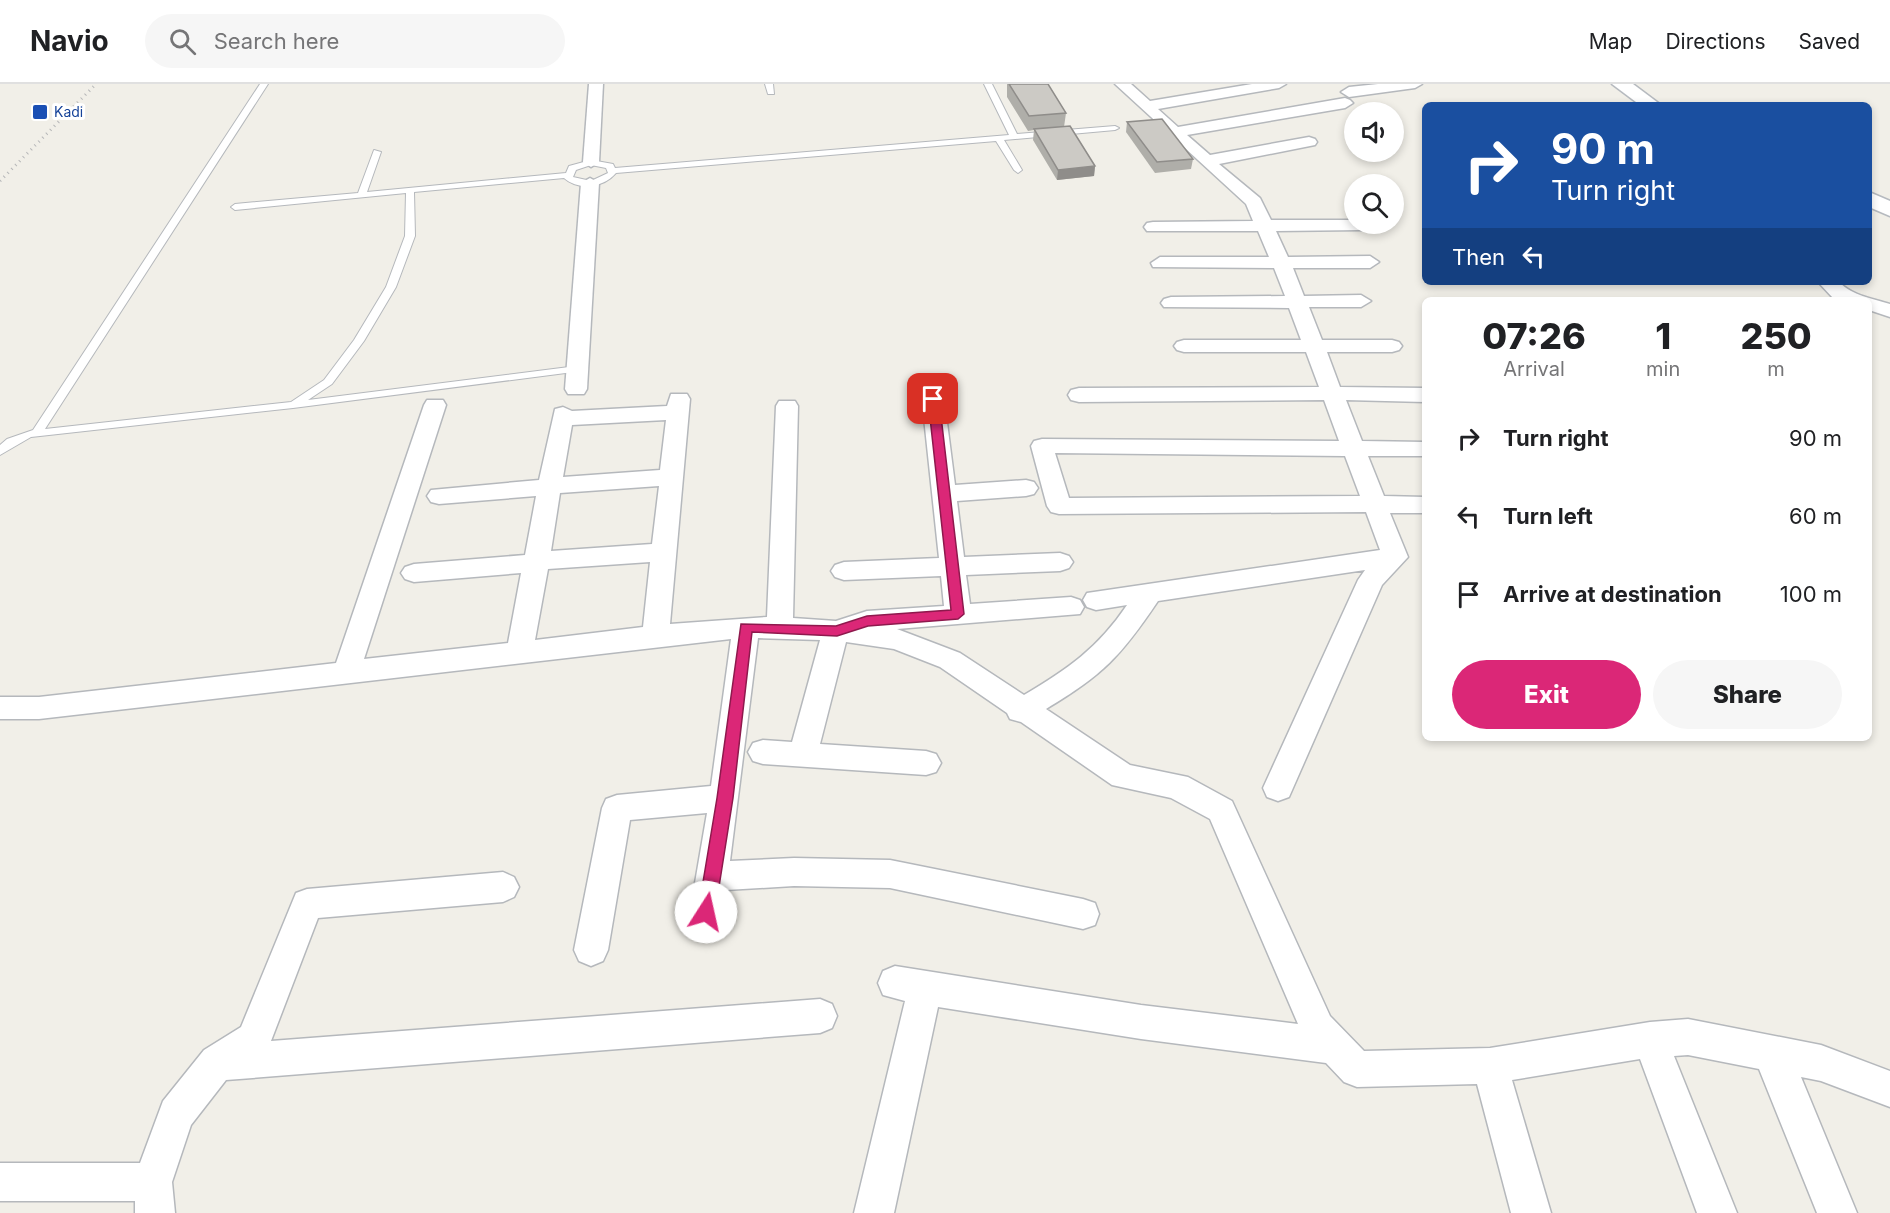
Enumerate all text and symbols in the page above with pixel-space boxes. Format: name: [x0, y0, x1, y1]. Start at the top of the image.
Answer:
search box: [145, 14, 565, 68]
text: Navio: [30, 24, 109, 58]
icon: search: [166, 25, 199, 58]
text: Search here: [214, 28, 339, 54]
text: Map: [1589, 29, 1632, 54]
text: Directions: [1665, 29, 1766, 54]
text: Saved: [1799, 29, 1860, 54]
map controls: [1344, 102, 1404, 234]
button: sound: [1344, 102, 1404, 162]
marker: Kadi: [31, 103, 49, 121]
place label: Kadi: [54, 103, 83, 120]
text: 90 m: [1551, 123, 1655, 174]
icon: right: [1452, 126, 1530, 204]
button: search: [1344, 174, 1404, 234]
text: Turn right: [1551, 174, 1675, 207]
icon: left: [1517, 240, 1550, 273]
text: Then: [1452, 244, 1505, 270]
text: 07:26: [1482, 314, 1586, 358]
text: 1: [1655, 314, 1671, 358]
text: 250: [1740, 314, 1812, 358]
text: Arrival: [1503, 357, 1565, 381]
text: min: [1646, 357, 1680, 381]
text: m: [1767, 357, 1785, 381]
pin: [907, 373, 958, 424]
icon: arrive: [916, 382, 949, 415]
icon: right: [1452, 422, 1485, 455]
text: Turn right: [1503, 425, 1609, 451]
text: 90 m: [1789, 425, 1842, 451]
icon: left: [1452, 500, 1485, 533]
text: Turn left: [1503, 503, 1593, 529]
text: 60 m: [1789, 503, 1842, 529]
icon: arrive: [1452, 578, 1485, 611]
text: Arrive at destination: [1503, 581, 1722, 607]
text: 100 m: [1780, 581, 1842, 607]
button: Exit: [1452, 660, 1641, 729]
button: Share: [1653, 660, 1842, 729]
position arrow: [674, 880, 738, 944]

